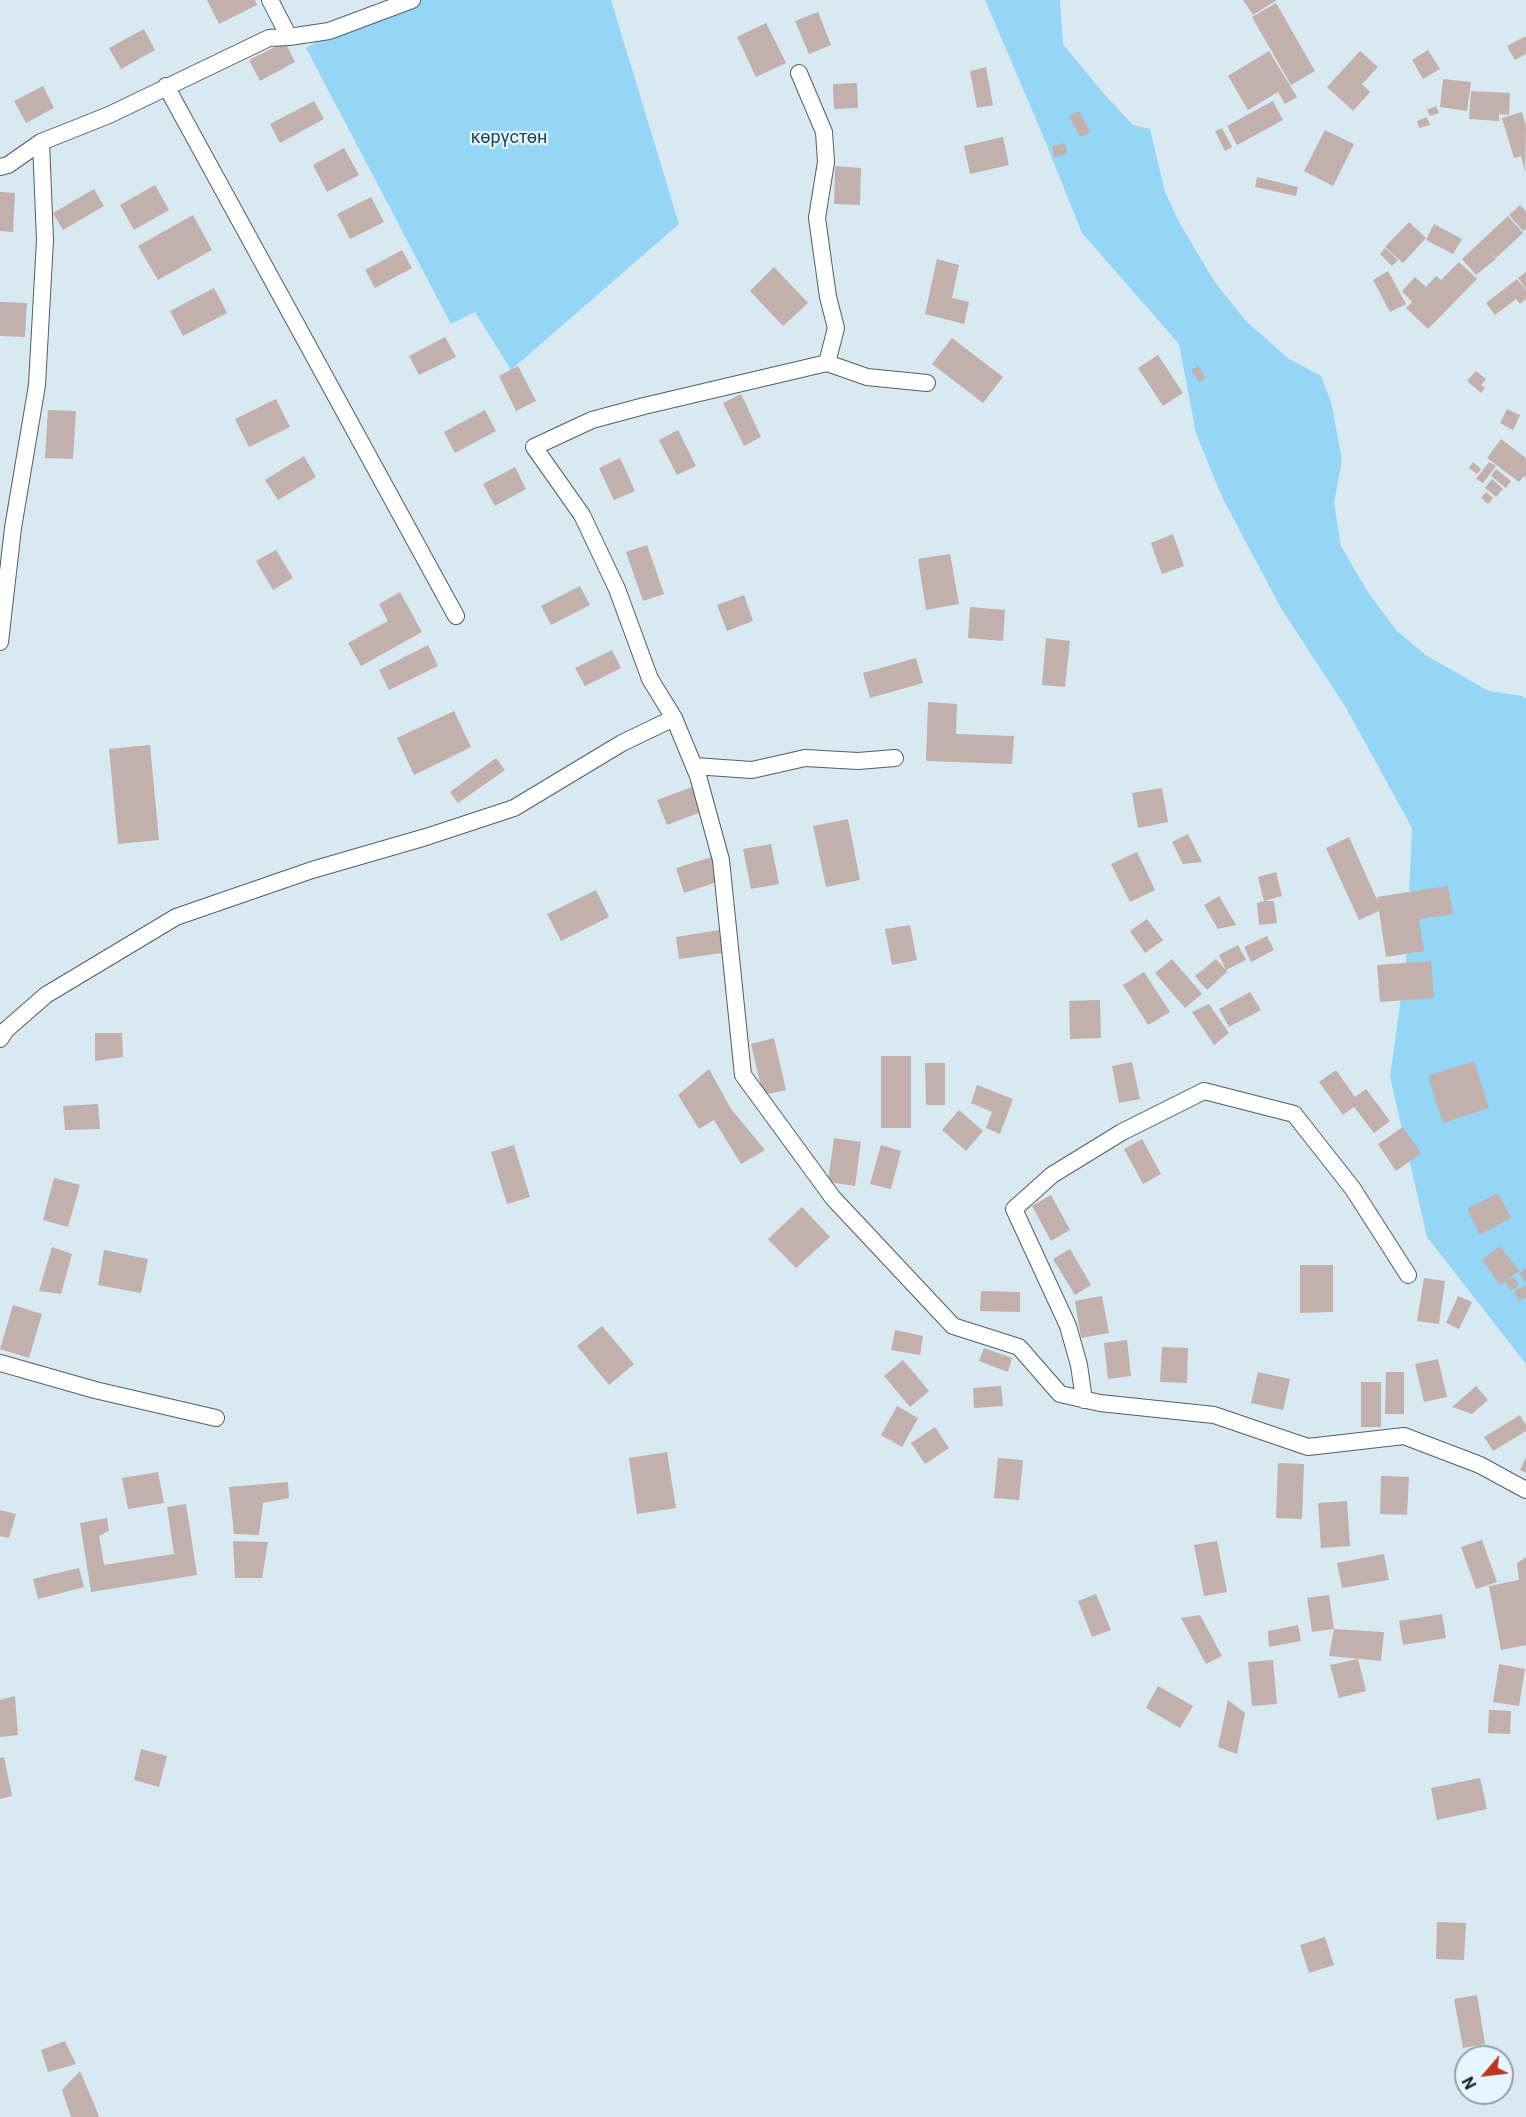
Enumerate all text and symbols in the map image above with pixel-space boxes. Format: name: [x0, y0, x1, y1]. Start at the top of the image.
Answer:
park label: көрүстөн: [471, 127, 547, 149]
north arrow: [1454, 2045, 1514, 2105]
text: N: [1458, 2073, 1480, 2092]

